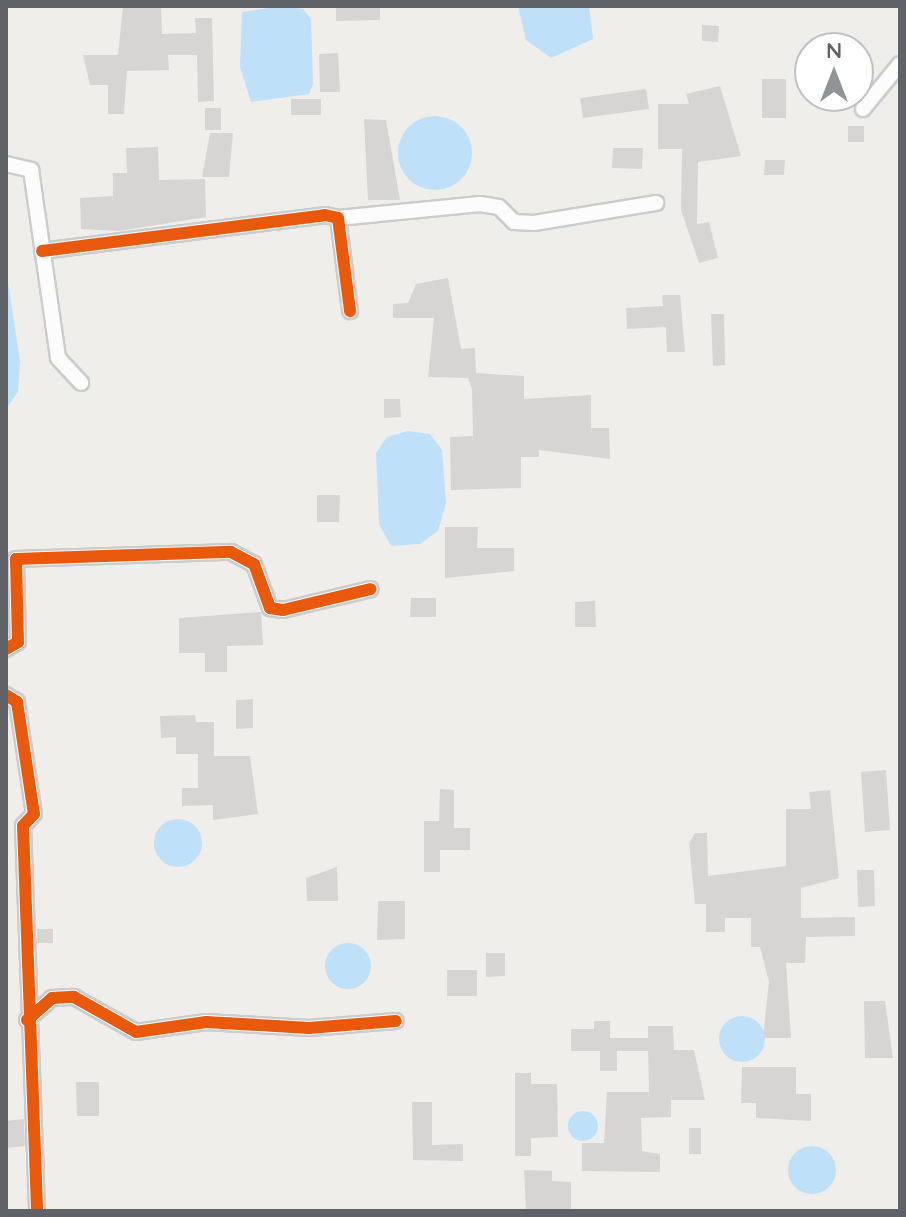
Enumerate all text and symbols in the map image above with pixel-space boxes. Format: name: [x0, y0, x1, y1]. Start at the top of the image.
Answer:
north arrow: [794, 32, 874, 112]
text: N: [826, 36, 842, 64]

